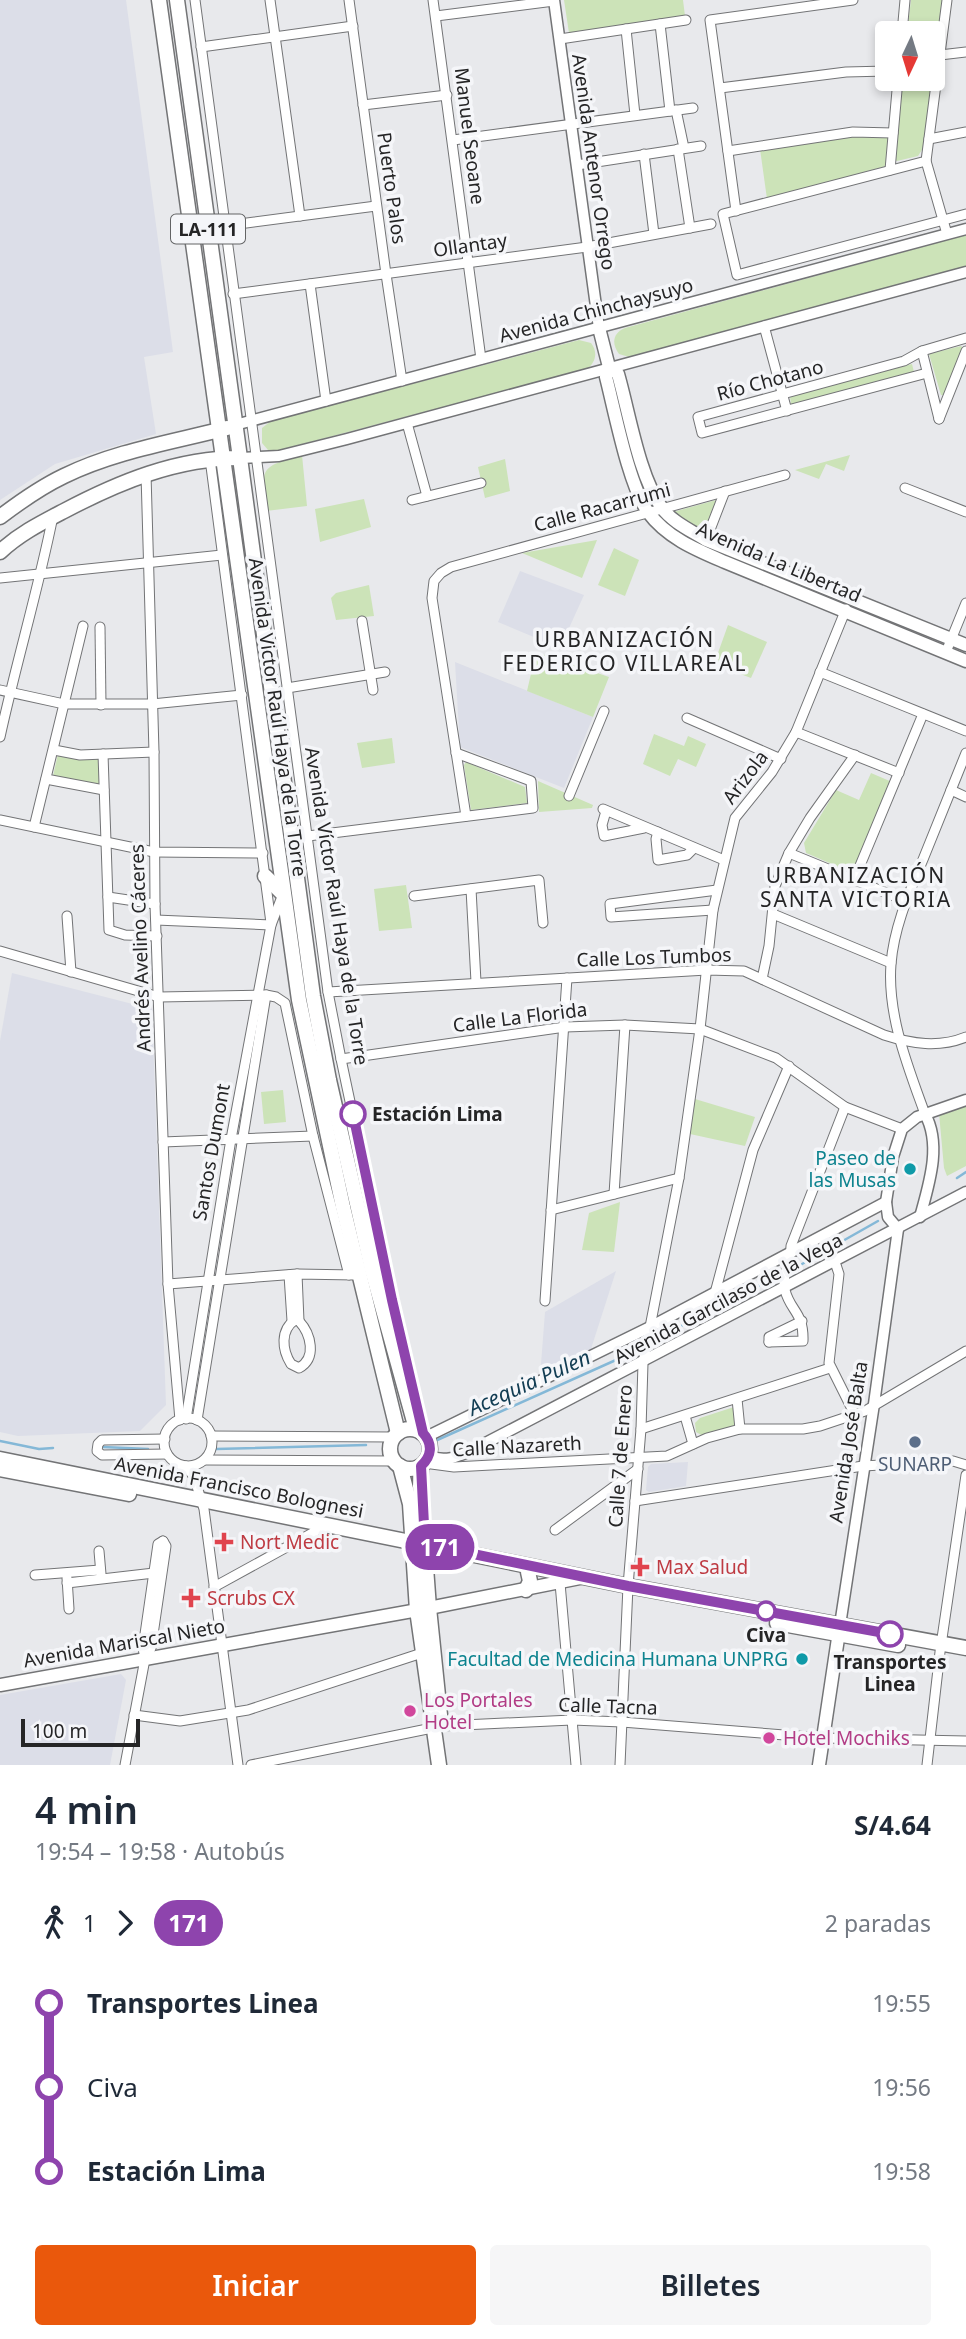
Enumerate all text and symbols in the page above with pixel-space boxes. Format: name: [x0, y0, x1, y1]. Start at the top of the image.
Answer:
north arrow: [875, 21, 945, 91]
map controls: [875, 21, 945, 91]
street label: Avenida Antenor Orrego: [566, 52, 622, 272]
street label: Manuel Seoane: [449, 66, 491, 206]
street label: Puerto Palos: [371, 130, 413, 246]
road number: LA-111: [171, 214, 245, 244]
street label: Ollantay: [431, 227, 509, 263]
street label: Avenida Chinchaysuyo: [496, 272, 696, 348]
street label: Río Chotano: [714, 353, 826, 407]
street label: Calle Racarrumi: [531, 476, 673, 538]
street label: Avenida La Libertad: [693, 516, 865, 608]
street label: Avenida Victor Raúl Haya de la Torre: [243, 556, 313, 878]
district label: URBANIZACIÓN FEDERICO VILLAREAL: [503, 625, 747, 677]
street label: Avenida Víctor Raúl Haya de la Torre: [299, 745, 375, 1067]
street label: Arizola: [716, 745, 774, 809]
street label: Andrés Avelino Cáceres: [123, 844, 157, 1052]
district label: URBANIZACIÓN SANTA VICTORIA: [760, 861, 952, 913]
street label: Calle Los Tumbos: [576, 941, 732, 973]
street label: Calle La Florida: [451, 996, 589, 1038]
street label: Santos Dumont: [186, 1081, 236, 1223]
marker: Estación Lima: [340, 1101, 366, 1127]
place label: Estación Lima: [372, 1101, 503, 1127]
place label: Paseo de las Musas: [809, 1145, 896, 1193]
marker: Paseo de las Musas: [902, 1161, 918, 1177]
street label: Avenida Garcilaso de la Vega: [609, 1227, 847, 1369]
water label: Acequia Pulen: [462, 1343, 595, 1422]
street label: Avenida José Balta: [822, 1359, 874, 1525]
street label: Calle 7 de Enero: [602, 1384, 638, 1528]
street label: Calle Nazareth: [452, 1430, 582, 1462]
marker: SUNARP: [907, 1434, 923, 1450]
street label: Avenida Francisco Bolognesi: [112, 1450, 366, 1524]
place label: SUNARP: [878, 1451, 952, 1477]
line badge: 171: [400, 1524, 480, 1570]
place label: Nort Medic: [240, 1529, 339, 1555]
text: 171: [419, 1530, 461, 1563]
marker: Nort Medic: [214, 1532, 234, 1552]
place label: Max Salud: [656, 1554, 748, 1580]
marker: Max Salud: [630, 1557, 650, 1577]
place label: Scrubs CX: [207, 1585, 296, 1611]
marker: Scrubs CX: [181, 1588, 201, 1608]
marker: Civa: [756, 1601, 776, 1621]
street label: Avenida Mariscal Nieto: [21, 1612, 227, 1674]
marker: Transportes Linea: [877, 1621, 903, 1647]
place label: Civa: [746, 1622, 786, 1648]
place label: Facultad de Medicina Humana UNPRG: [447, 1646, 788, 1672]
place label: Transportes Linea: [834, 1649, 946, 1697]
marker: Facultad de Medicina Humana UNPRG: [794, 1651, 810, 1667]
place label: Los Portales Hotel: [424, 1687, 533, 1735]
street label: Calle Tacna: [558, 1691, 658, 1721]
marker: Los Portales Hotel: [402, 1703, 418, 1719]
scale bar: [21, 1716, 140, 1748]
text: 100 m: [32, 1718, 87, 1744]
place label: Hotel Mochiks: [783, 1725, 910, 1751]
marker: Hotel Mochiks: [761, 1730, 777, 1746]
text: 4 min: [35, 1783, 138, 1835]
text: S/4.64: [854, 1807, 931, 1843]
text: 19:54 – 19:58 · Autobús: [35, 1835, 285, 1867]
icon: walk: [35, 1904, 73, 1942]
icon: forward: [106, 1904, 144, 1942]
text: 171: [168, 1906, 209, 1939]
text: 1: [83, 1907, 96, 1939]
text: 2 paradas: [825, 1907, 931, 1939]
text: Transportes Linea: [87, 1985, 319, 2021]
text: 19:55: [872, 1987, 931, 2019]
text: Civa: [87, 2069, 138, 2105]
text: 19:56: [872, 2071, 931, 2103]
text: Estación Lima: [87, 2153, 266, 2189]
text: 19:58: [872, 2155, 931, 2187]
button: Iniciar: [35, 2245, 476, 2325]
button: Billetes: [490, 2245, 931, 2325]

